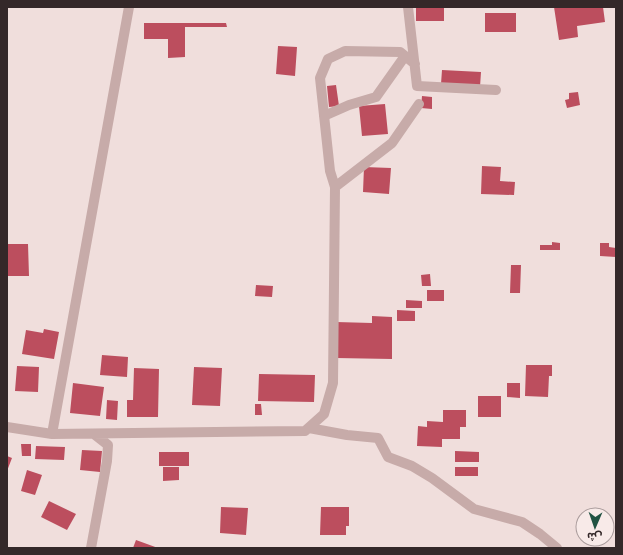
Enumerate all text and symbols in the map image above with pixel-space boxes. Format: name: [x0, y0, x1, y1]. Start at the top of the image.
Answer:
north arrow: [575, 507, 615, 547]
text: ش: [587, 530, 602, 544]

